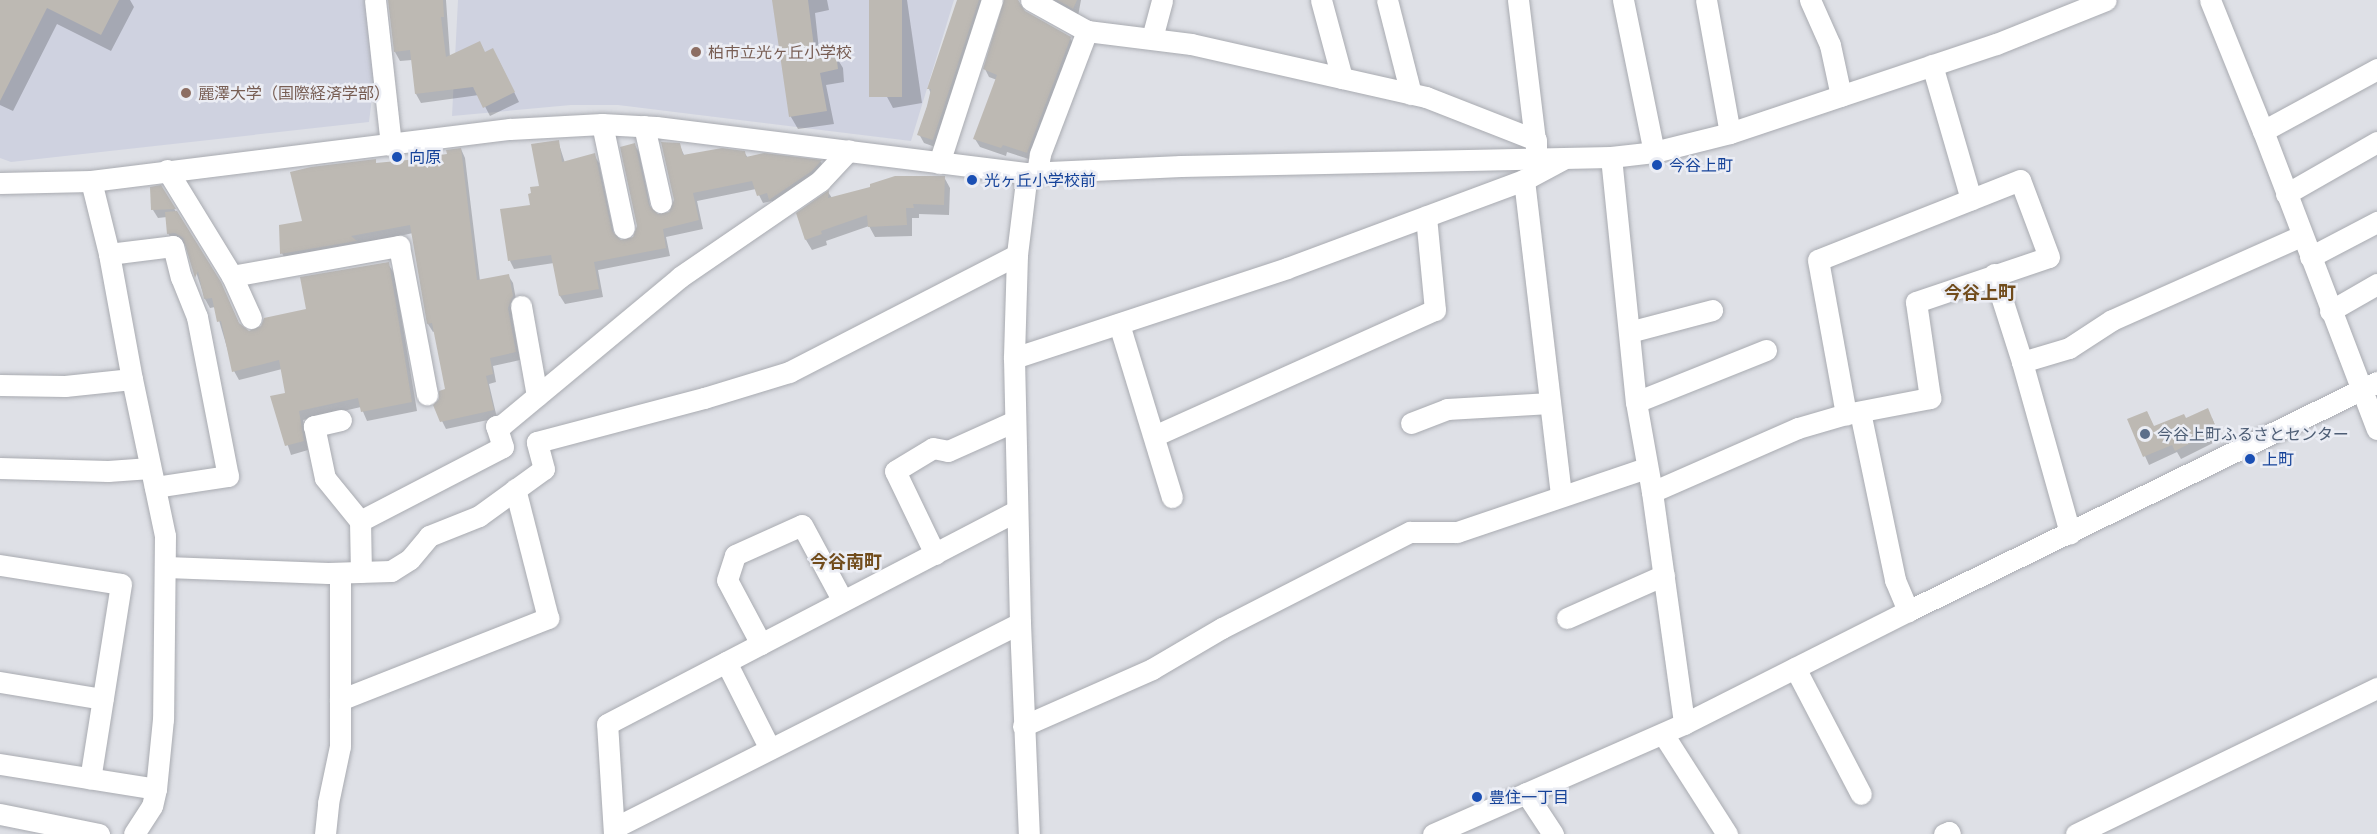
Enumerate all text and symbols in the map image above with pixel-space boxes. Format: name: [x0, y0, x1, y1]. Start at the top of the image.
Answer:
place label: 柏市立光ヶ丘小学校: [708, 42, 852, 62]
marker: 柏市立光ヶ丘小学校: [689, 45, 703, 59]
place label: 麗澤大学（国際経済学部）: [198, 83, 390, 103]
marker: 麗澤大学（国際経済学部）: [179, 86, 193, 100]
place label: 向原: [409, 147, 441, 167]
marker: 向原: [390, 150, 404, 164]
place label: 今谷上町: [1669, 155, 1733, 175]
marker: 今谷上町: [1650, 158, 1664, 172]
place label: 光ヶ丘小学校前: [984, 170, 1096, 190]
marker: 光ヶ丘小学校前: [965, 173, 979, 187]
district label: 今谷上町: [1944, 281, 2016, 303]
place label: 今谷上町ふるさとセンター: [2157, 424, 2349, 444]
marker: 今谷上町ふるさとセンター: [2138, 427, 2152, 441]
place label: 上町: [2262, 449, 2294, 469]
marker: 上町: [2243, 452, 2257, 466]
district label: 今谷南町: [810, 550, 882, 572]
place label: 豊住一丁目: [1489, 787, 1569, 807]
marker: 豊住一丁目: [1470, 790, 1484, 804]

